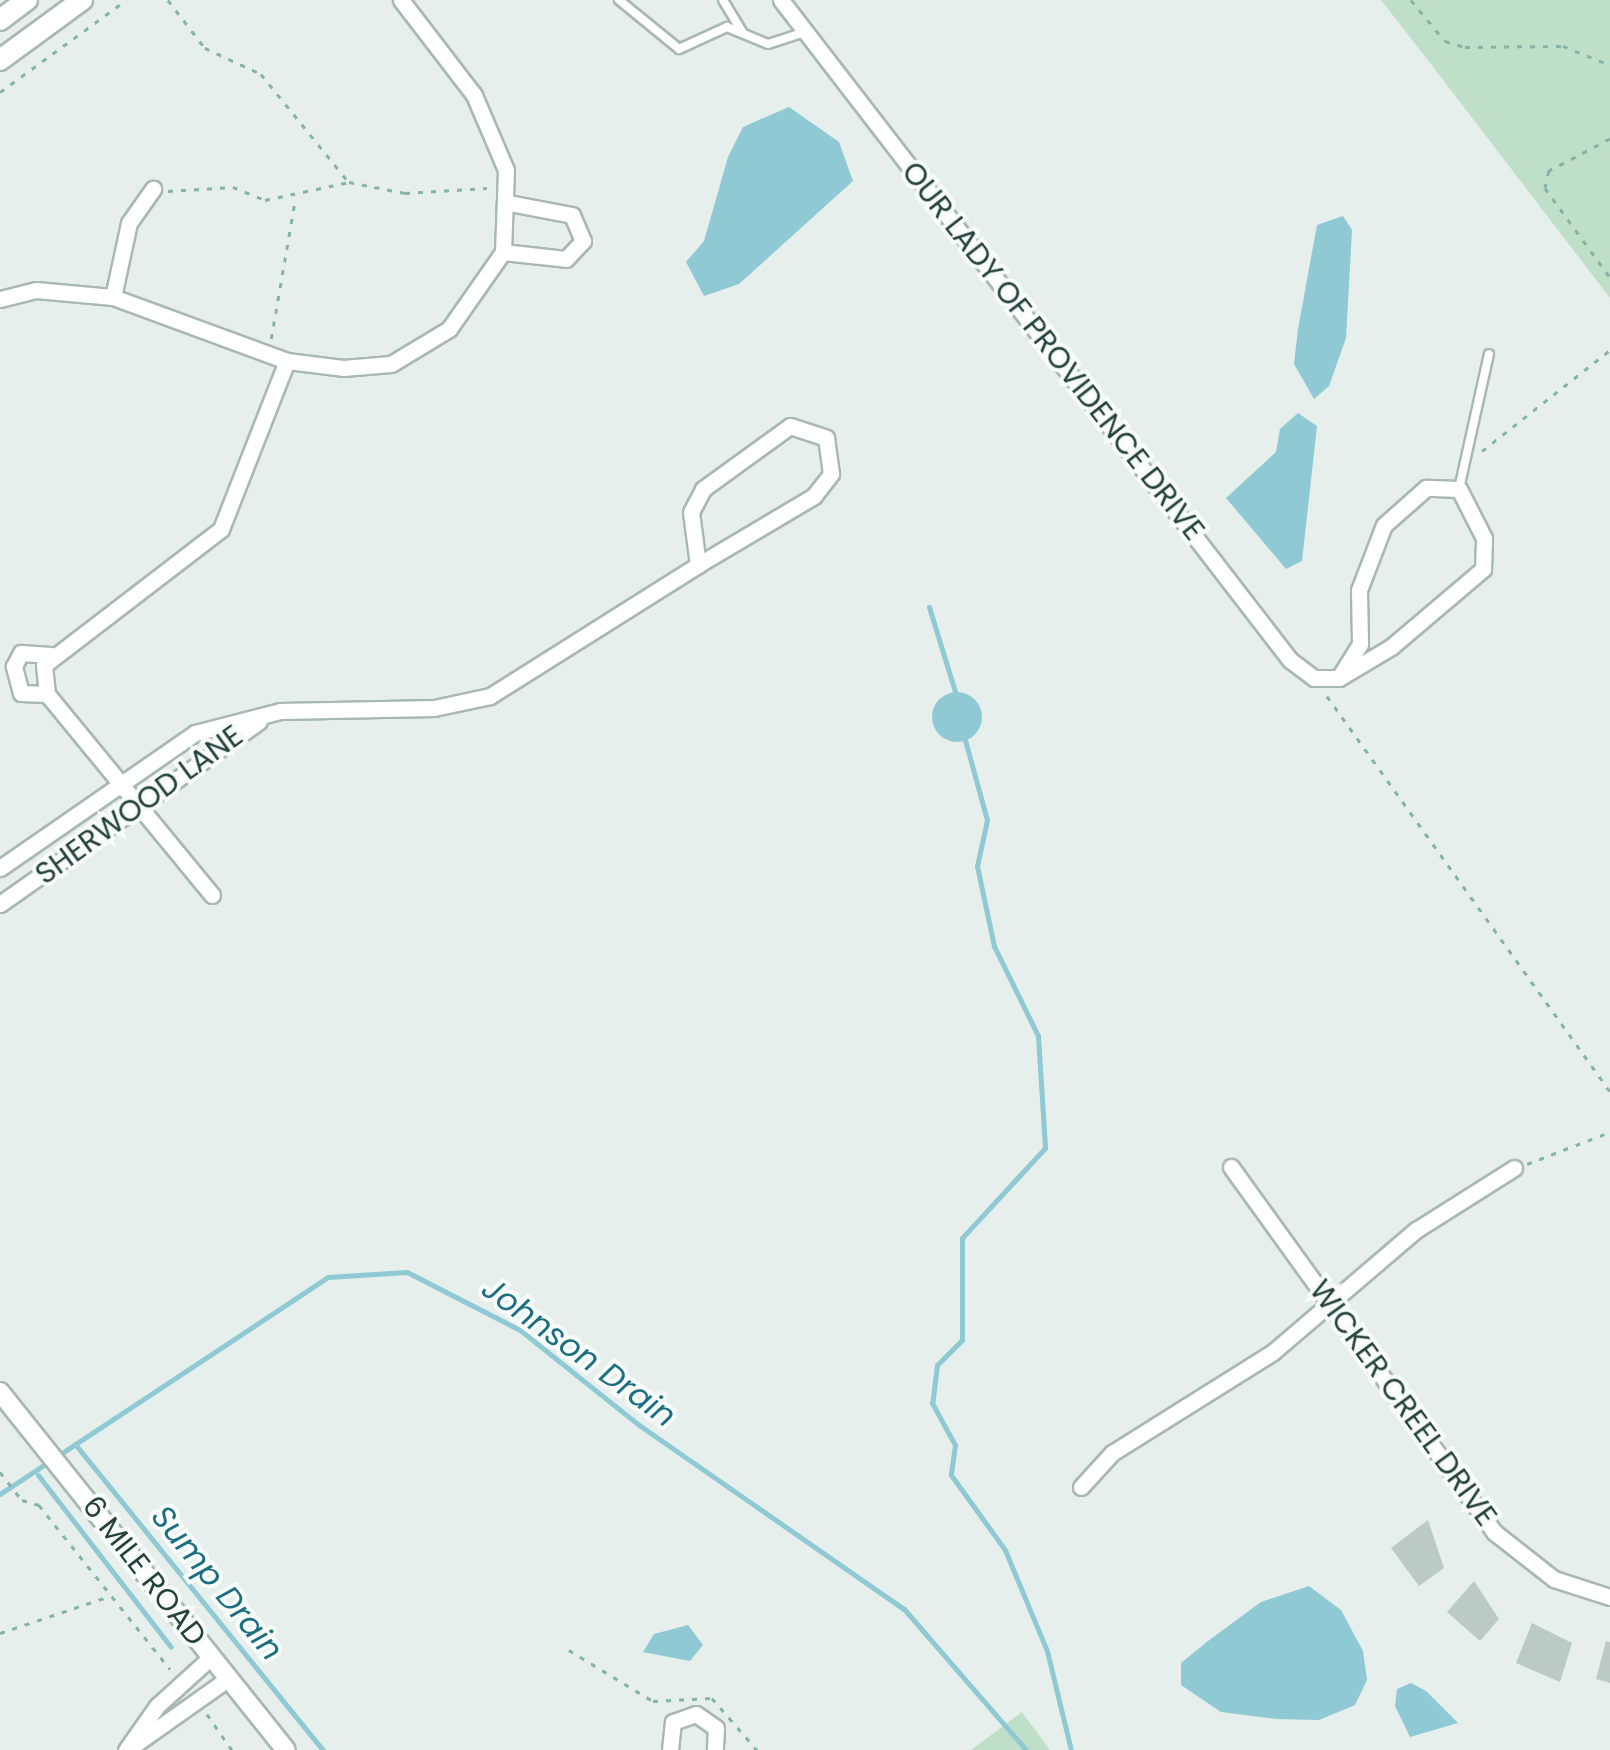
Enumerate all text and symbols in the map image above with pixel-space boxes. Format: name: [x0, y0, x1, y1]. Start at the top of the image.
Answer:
street label: OUR LADY OF PROVIDENCE DRIVE: [894, 155, 1212, 547]
street label: SHERWOOD LANE: [28, 718, 250, 892]
water label: Johnson Drain: [475, 1269, 683, 1435]
street label: WICKER CREEL DRIVE: [1302, 1273, 1504, 1533]
street label: 6 MILE ROAD: [74, 1489, 214, 1653]
water label: Sump Drain: [143, 1498, 291, 1668]

